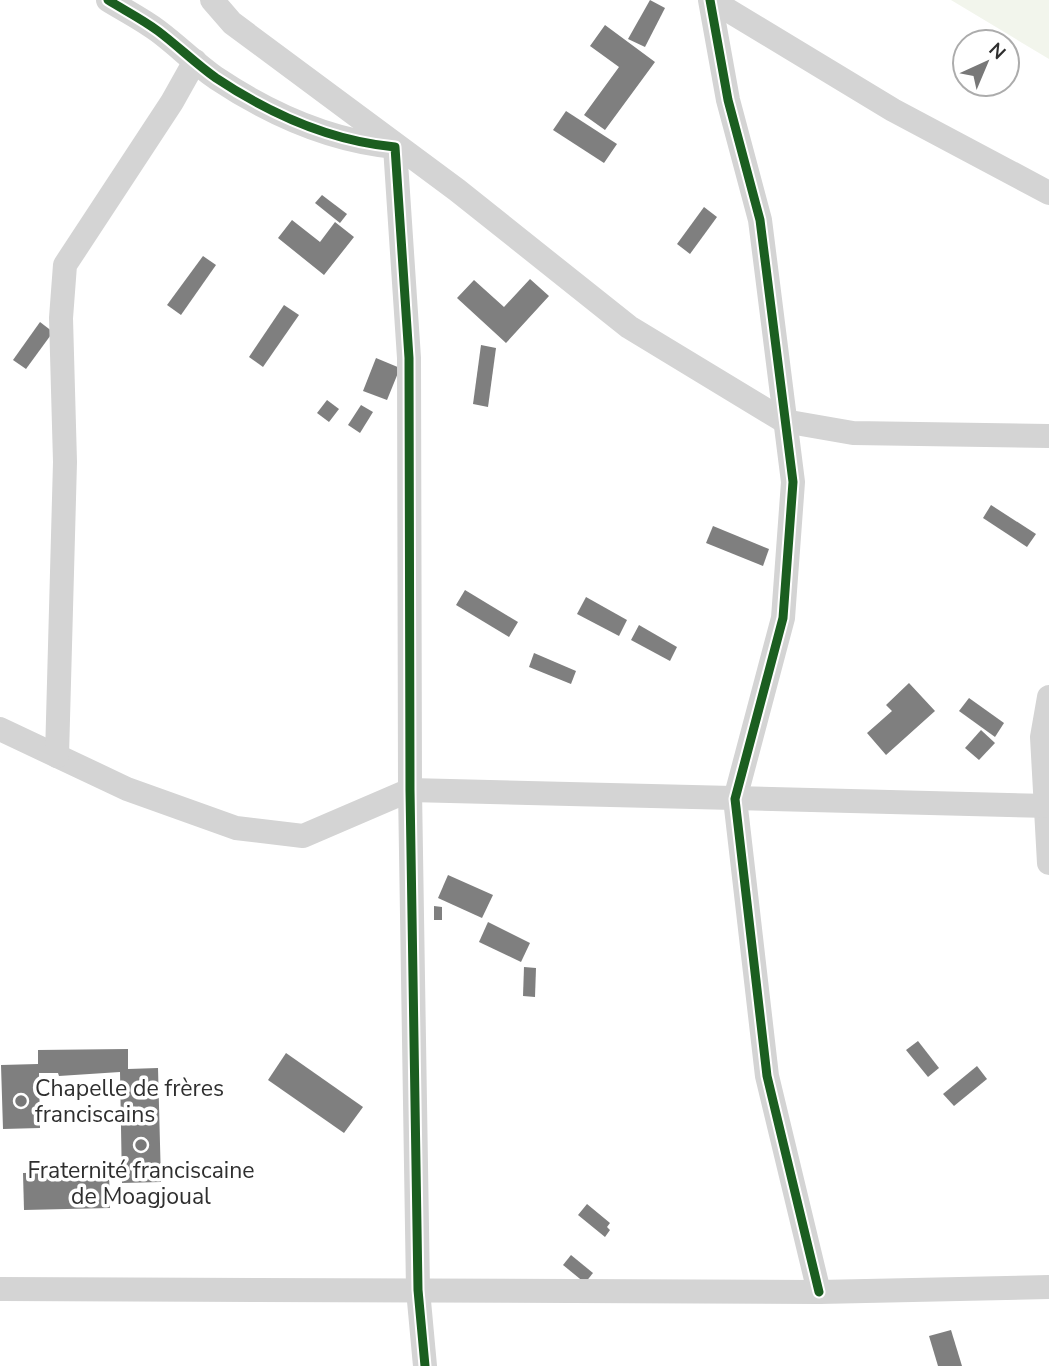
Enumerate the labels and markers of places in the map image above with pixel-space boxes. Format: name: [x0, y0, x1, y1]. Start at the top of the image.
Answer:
place label: Chapelle de frères franciscains: [35, 1073, 224, 1130]
marker: Chapelle de frères franciscains: [13, 1093, 29, 1109]
marker: Fraternité franciscaine de Moagjoual: [133, 1137, 149, 1153]
place label: Fraternité franciscaine de Moagjoual: [27, 1155, 255, 1212]

